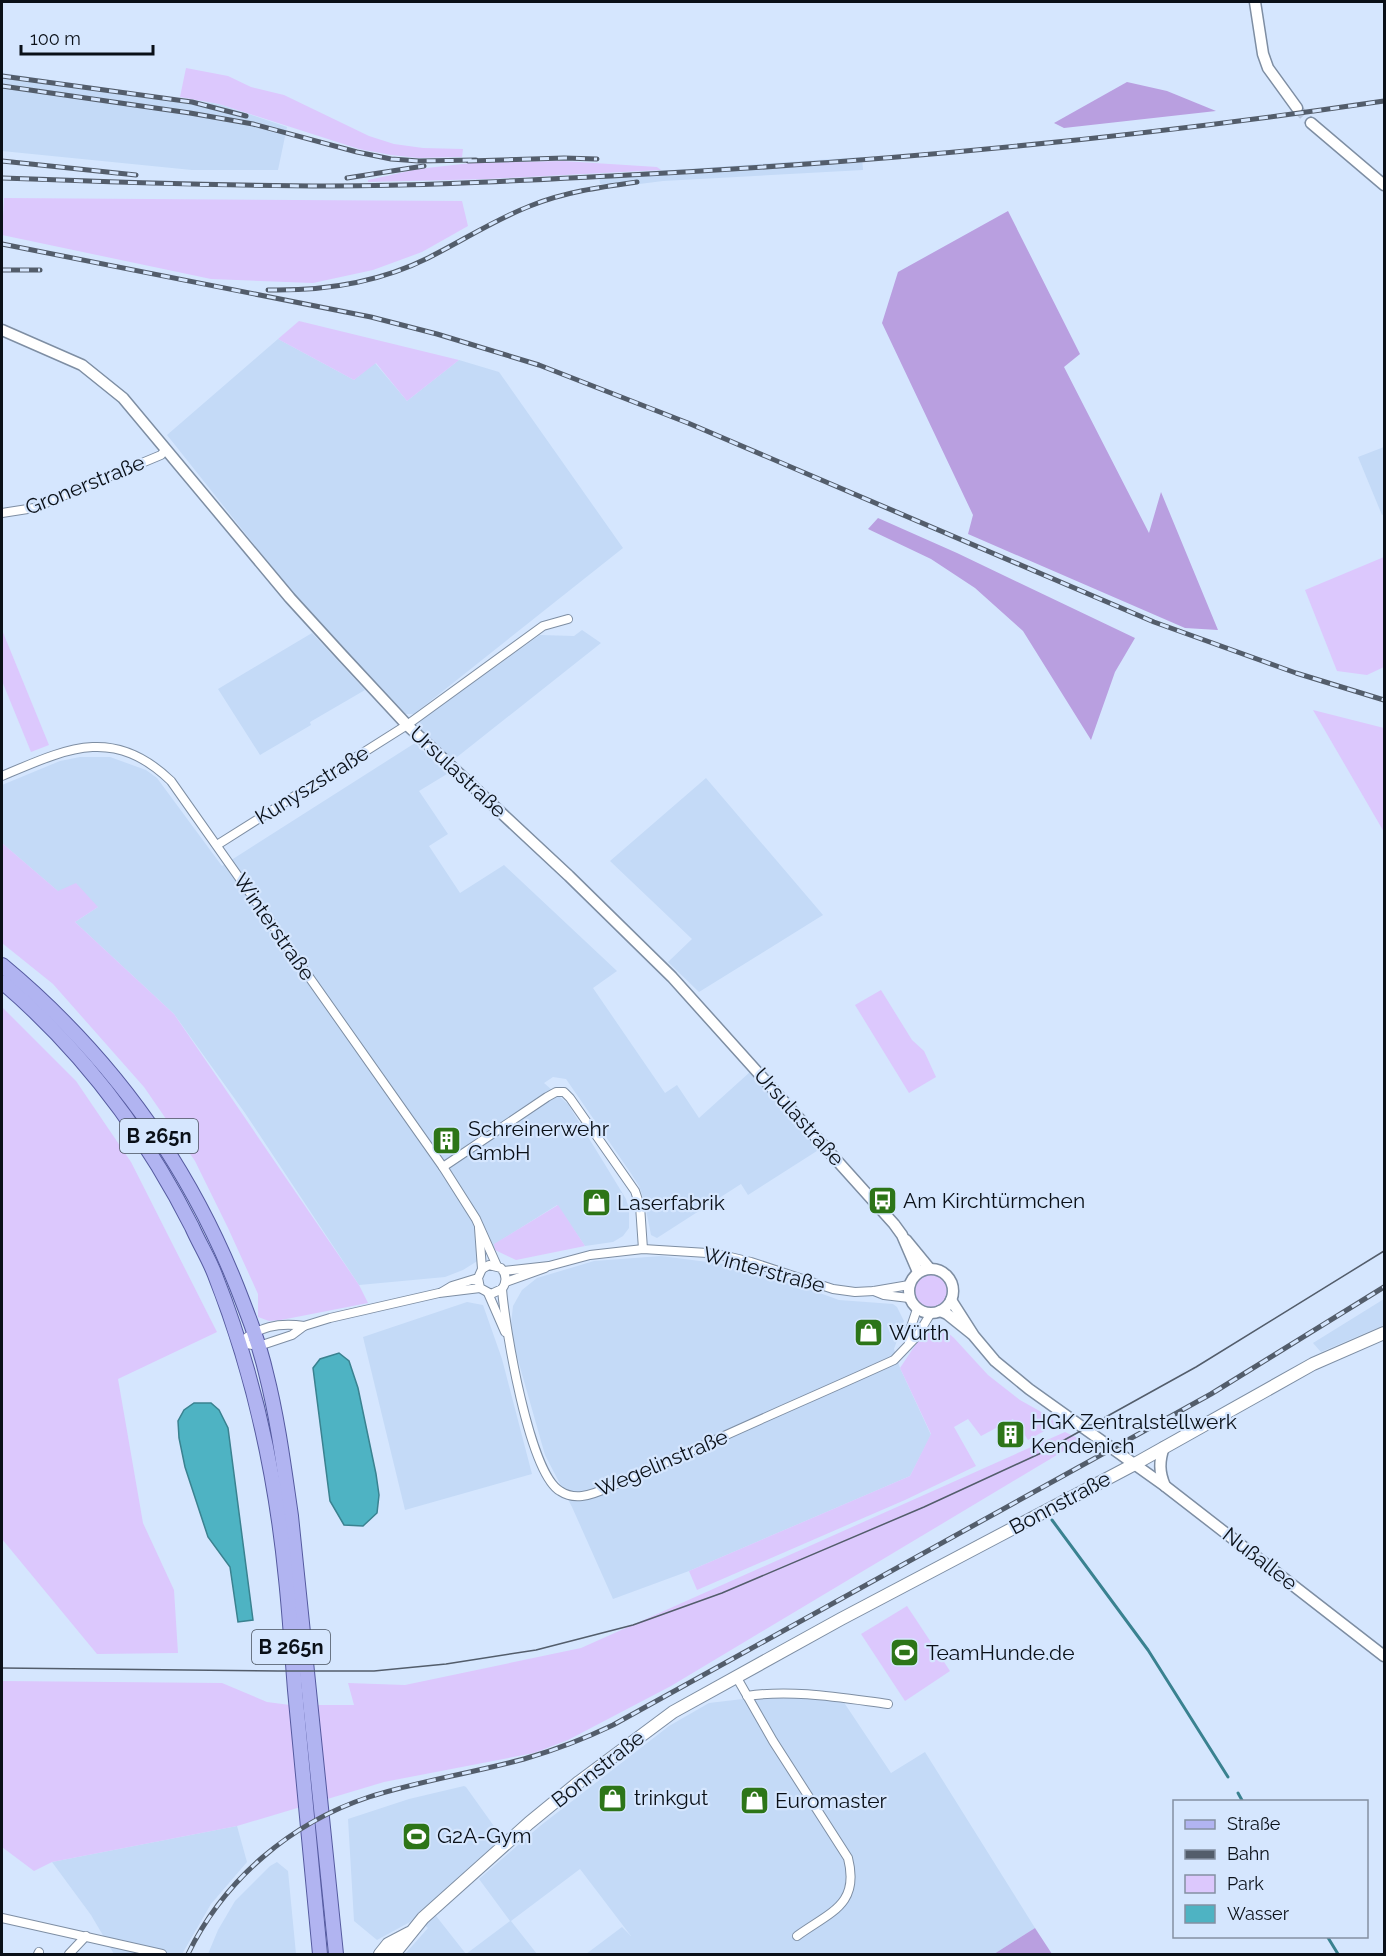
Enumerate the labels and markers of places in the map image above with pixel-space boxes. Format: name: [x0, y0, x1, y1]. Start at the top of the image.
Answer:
place label: Schreinerwehr GmbH: [468, 1116, 610, 1165]
building icon: Schreinerwehr GmbH: [431, 1125, 463, 1157]
bus stop icon: Am Kirchtürmchen: [866, 1185, 898, 1217]
shop icon: Laserfabrik: [580, 1187, 612, 1219]
place label: Am Kirchtürmchen: [903, 1188, 1085, 1213]
place label: Laserfabrik: [617, 1190, 725, 1215]
shop icon: Würth: [852, 1317, 884, 1349]
place label: Würth: [889, 1320, 949, 1345]
place label: HGK Zentralstellwerk Kendenich: [1031, 1409, 1237, 1458]
building icon: HGK Zentralstellwerk Kendenich: [994, 1418, 1026, 1450]
sports icon: TeamHunde.de: [889, 1637, 921, 1669]
place label: TeamHunde.de: [926, 1640, 1075, 1665]
shop icon: trinkgut: [597, 1782, 629, 1814]
place label: trinkgut: [634, 1785, 708, 1810]
shop icon: Euromaster: [738, 1785, 770, 1817]
place label: Euromaster: [775, 1788, 888, 1813]
sports icon: G2A-Gym: [400, 1820, 432, 1852]
place label: G2A-Gym: [437, 1823, 531, 1848]

